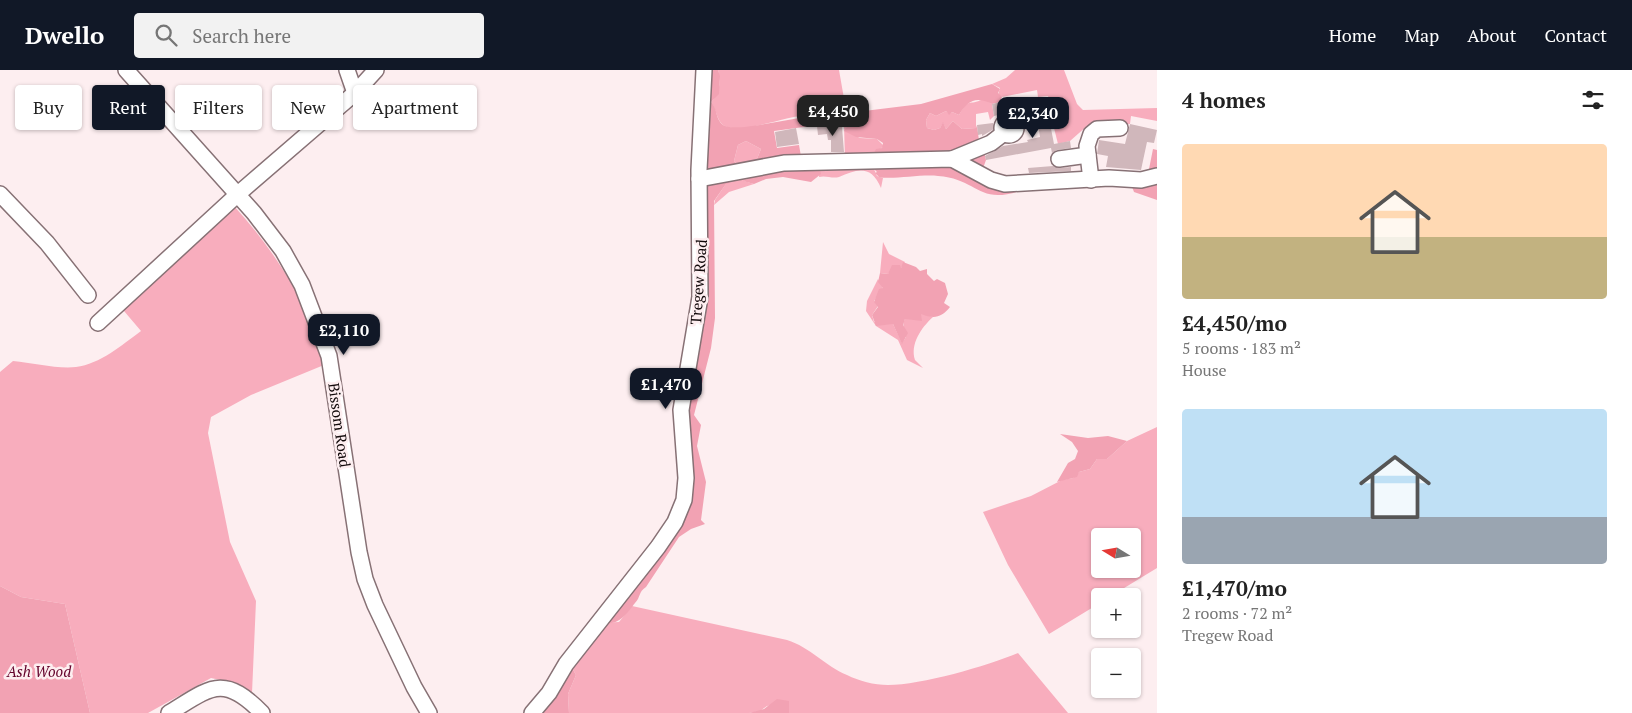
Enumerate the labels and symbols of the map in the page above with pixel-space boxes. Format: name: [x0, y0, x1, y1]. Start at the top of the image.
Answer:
pin: £4,450: [792, 94, 874, 137]
pin: £2,340: [992, 97, 1074, 139]
street label: Tregew Road: [685, 239, 711, 325]
pin: £2,110: [303, 314, 385, 356]
pin: £1,470: [625, 368, 707, 410]
street label: Bissom Road: [324, 381, 356, 469]
north arrow: [1091, 528, 1141, 578]
park label: Ash Wood: [6, 661, 72, 681]

